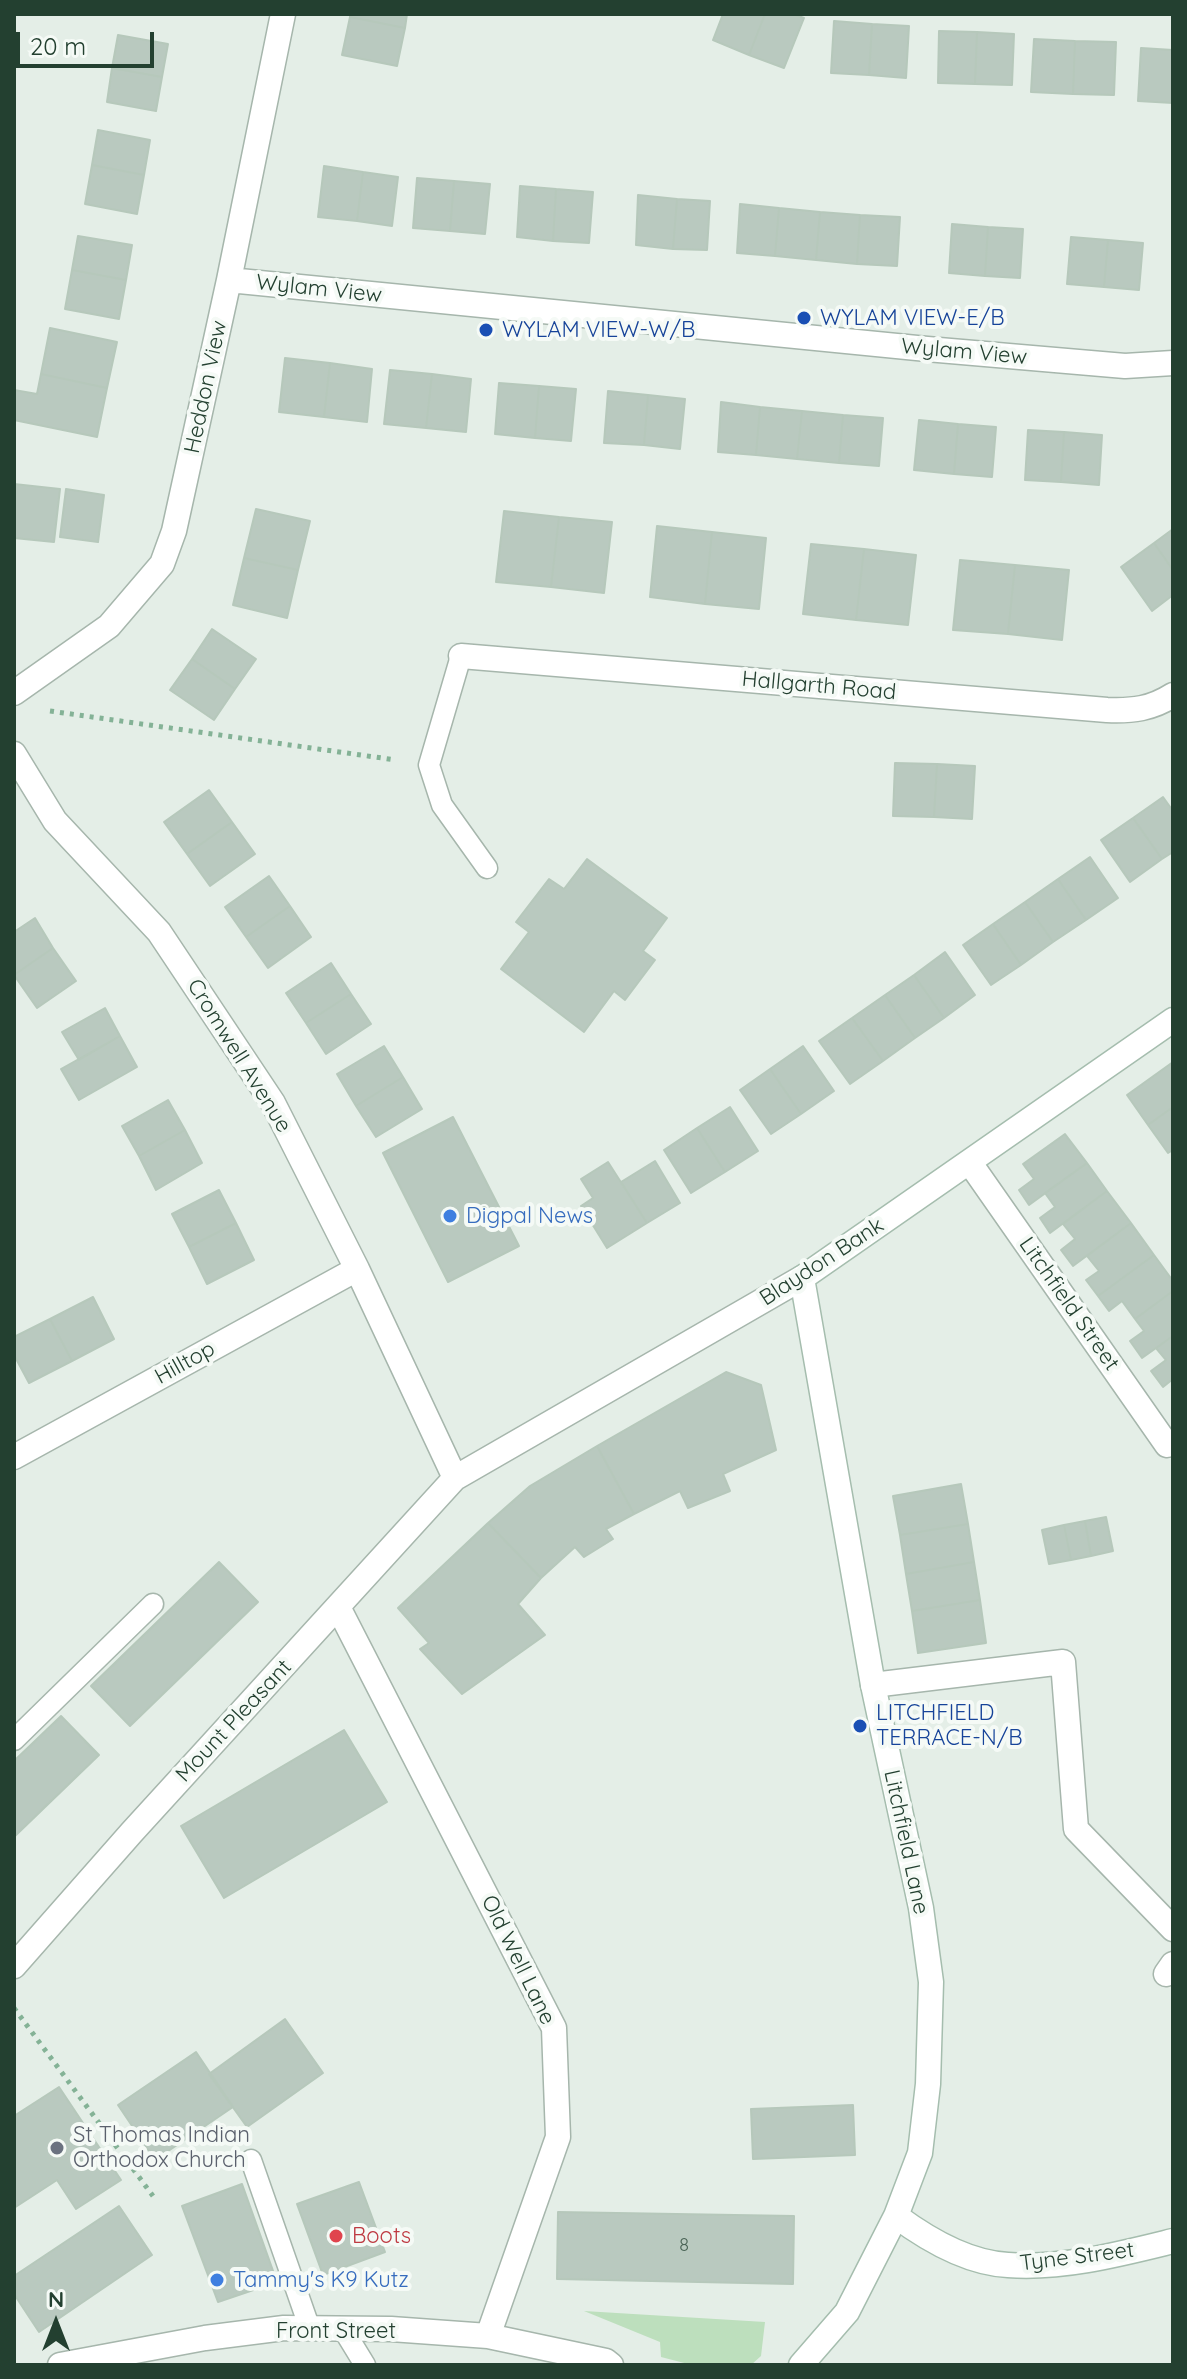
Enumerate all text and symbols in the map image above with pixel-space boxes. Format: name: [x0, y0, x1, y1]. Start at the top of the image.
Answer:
scale bar: [20, 16, 158, 66]
text: 20 m: [30, 31, 86, 61]
street label: Wylam View: [255, 269, 383, 309]
place label: WYLAM VIEW-E/B: [820, 305, 1004, 331]
marker: WYLAM VIEW-E/B: [795, 309, 813, 327]
place label: WYLAM VIEW-W/B: [502, 317, 695, 343]
street label: Heddon View: [179, 318, 233, 456]
marker: WYLAM VIEW-W/B: [477, 321, 495, 339]
street label: Wylam View: [900, 333, 1028, 371]
street label: Hallgarth Road: [741, 666, 897, 706]
street label: Cromwell Avenue: [181, 974, 297, 1138]
place label: Digpal News: [466, 1203, 593, 1229]
marker: Digpal News: [441, 1207, 459, 1225]
street label: Blaydon Bank: [755, 1212, 889, 1312]
street label: Litchfield Street: [1013, 1232, 1125, 1376]
street label: Hilltop: [150, 1336, 220, 1390]
street label: Mount Pleasant: [170, 1654, 298, 1788]
place label: LITCHFIELD TERRACE-N/B: [876, 1700, 1023, 1752]
marker: LITCHFIELD TERRACE-N/B: [851, 1717, 869, 1735]
street label: Litchfield Lane: [878, 1767, 934, 1917]
street label: Old Well Lane: [475, 1891, 561, 2029]
place label: St Thomas Indian Orthodox Church: [73, 2122, 250, 2174]
marker: St Thomas Indian Orthodox Church: [48, 2139, 66, 2157]
place label: Boots: [352, 2223, 411, 2249]
marker: Boots: [327, 2227, 345, 2245]
house number: 8: [679, 2235, 689, 2257]
street label: Tyne Street: [1018, 2237, 1136, 2277]
place label: Tammy's K9 Kutz: [233, 2267, 409, 2293]
marker: Tammy's K9 Kutz: [208, 2271, 226, 2289]
north arrow: [16, 2283, 96, 2363]
text: N: [48, 2285, 64, 2313]
street label: Front Street: [276, 2318, 396, 2344]

